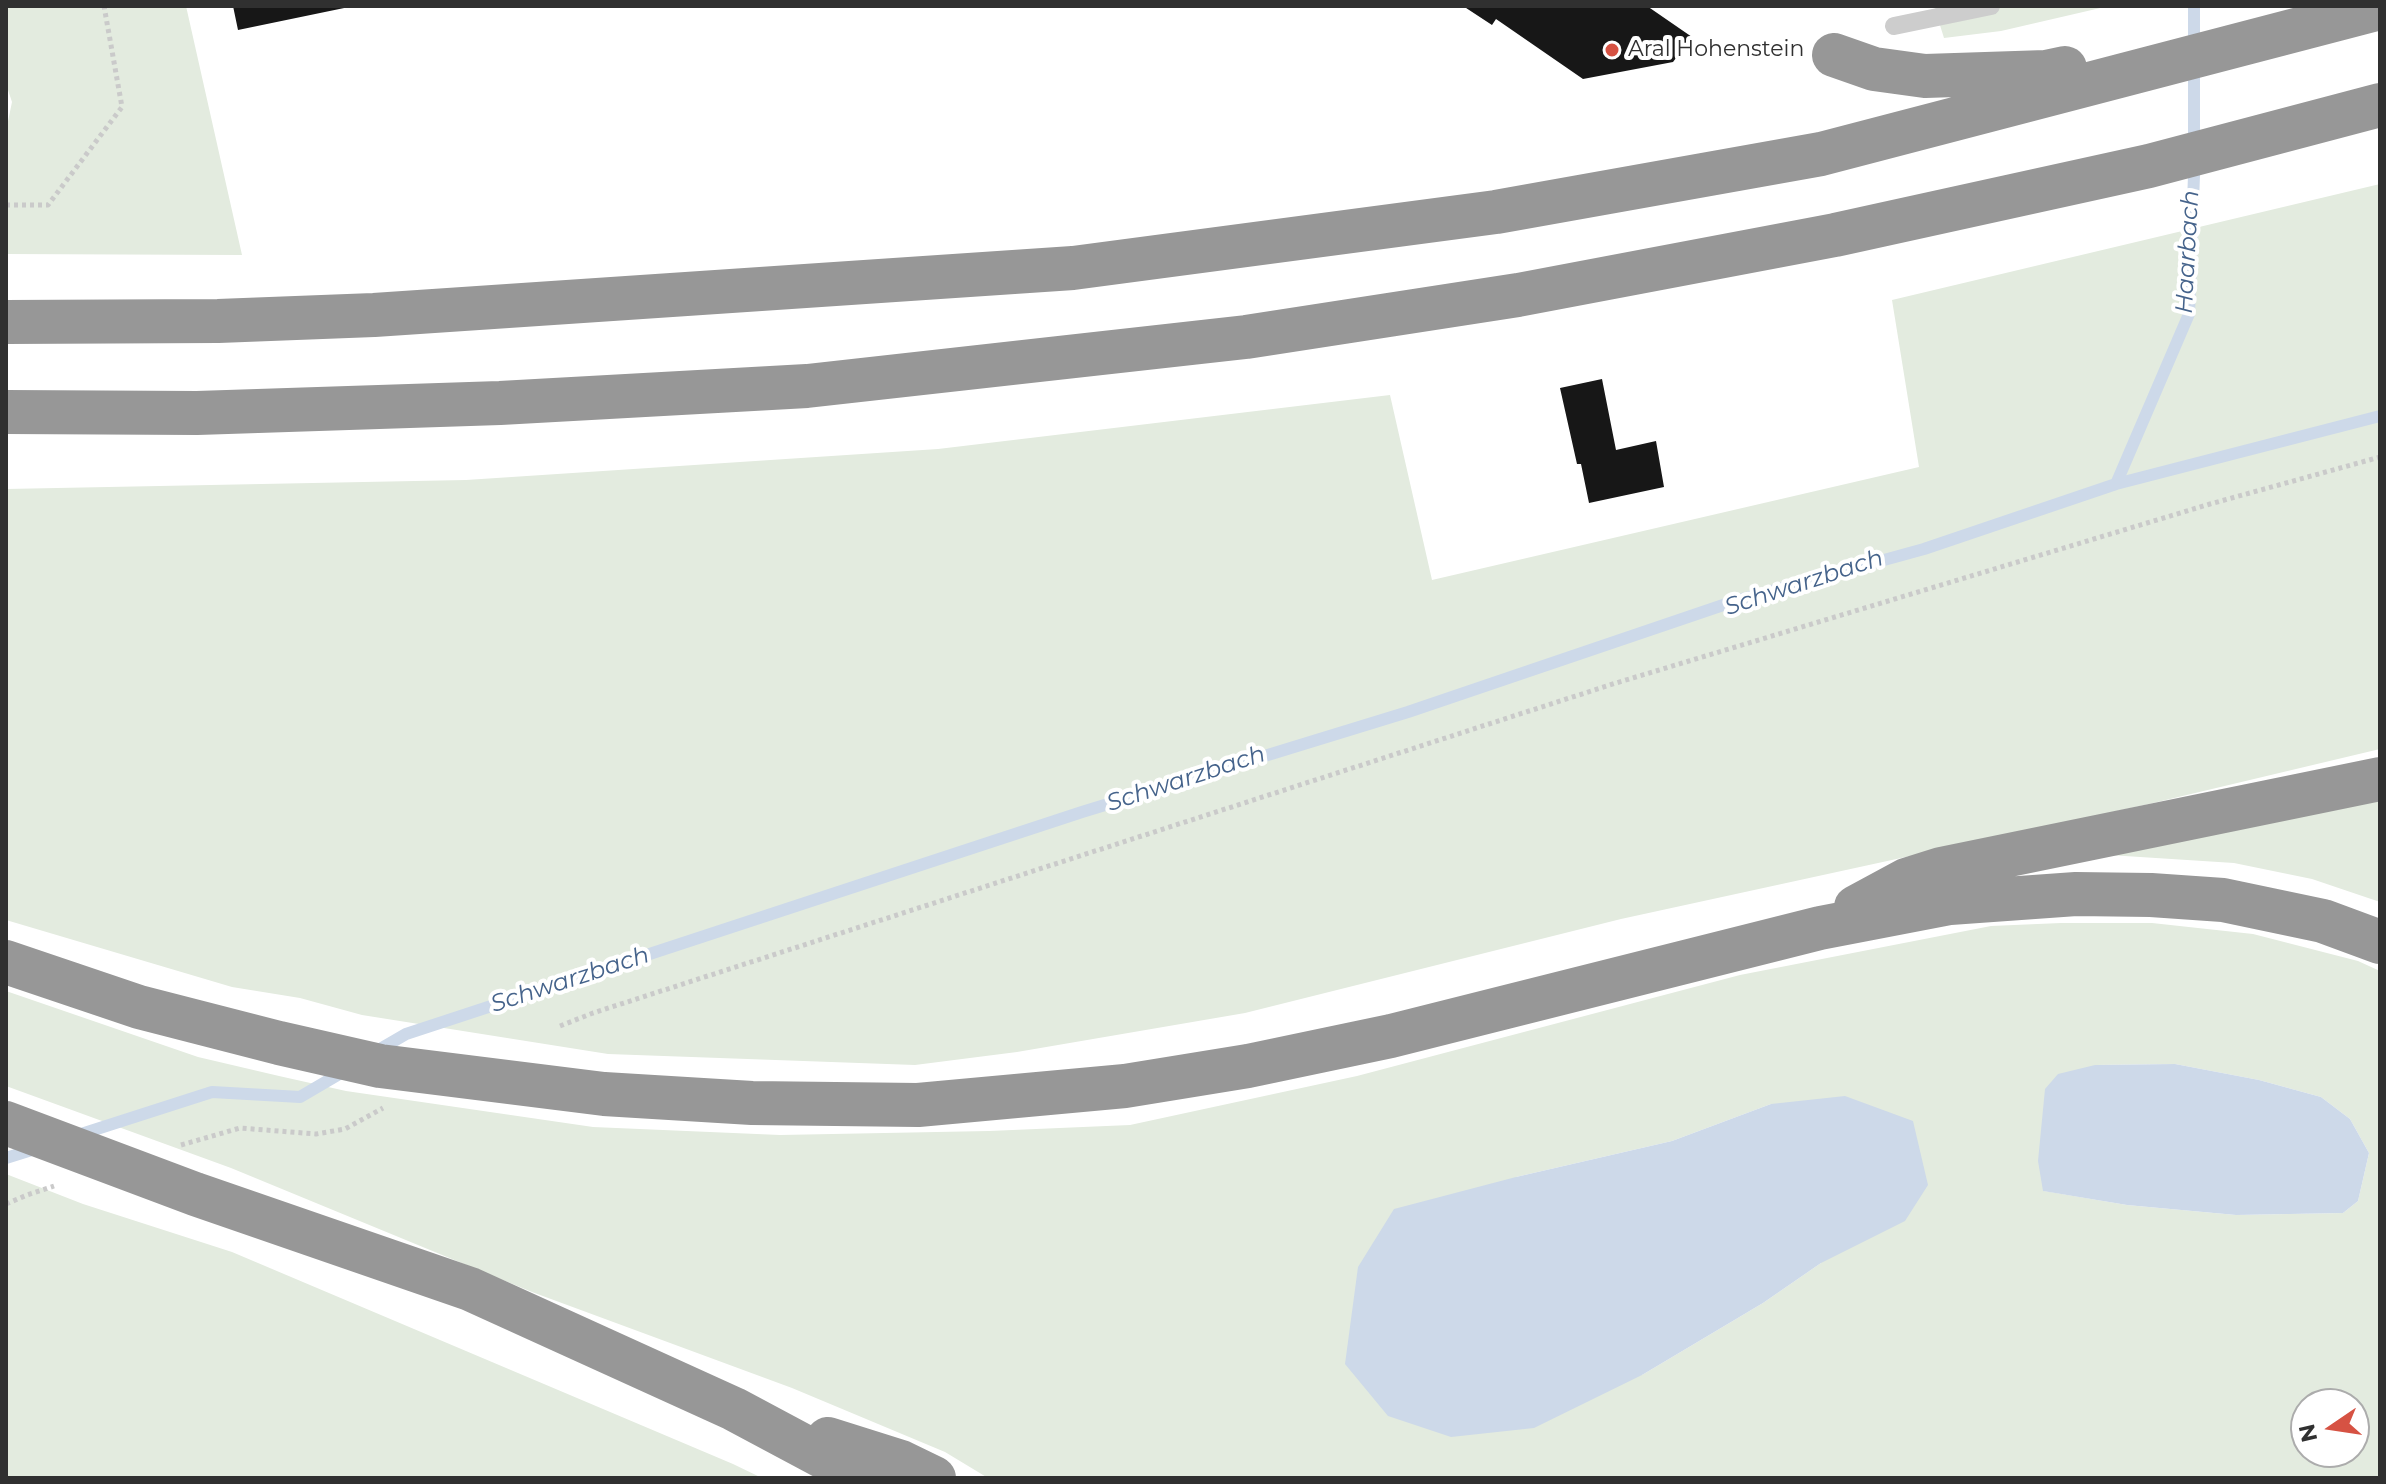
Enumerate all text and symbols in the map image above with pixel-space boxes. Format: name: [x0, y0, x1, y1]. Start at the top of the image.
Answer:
place label: Aral Hohenstein: [1628, 37, 1804, 63]
marker: Aral Hohenstein: [1603, 41, 1621, 59]
water label: Haarbach: [2170, 190, 2206, 314]
water label: Schwarzbach: [1721, 544, 1887, 622]
water label: Schwarzbach: [1103, 740, 1269, 818]
water label: Schwarzbach: [487, 941, 653, 1019]
north arrow: [2290, 1388, 2370, 1468]
text: N: [2293, 1421, 2323, 1445]

